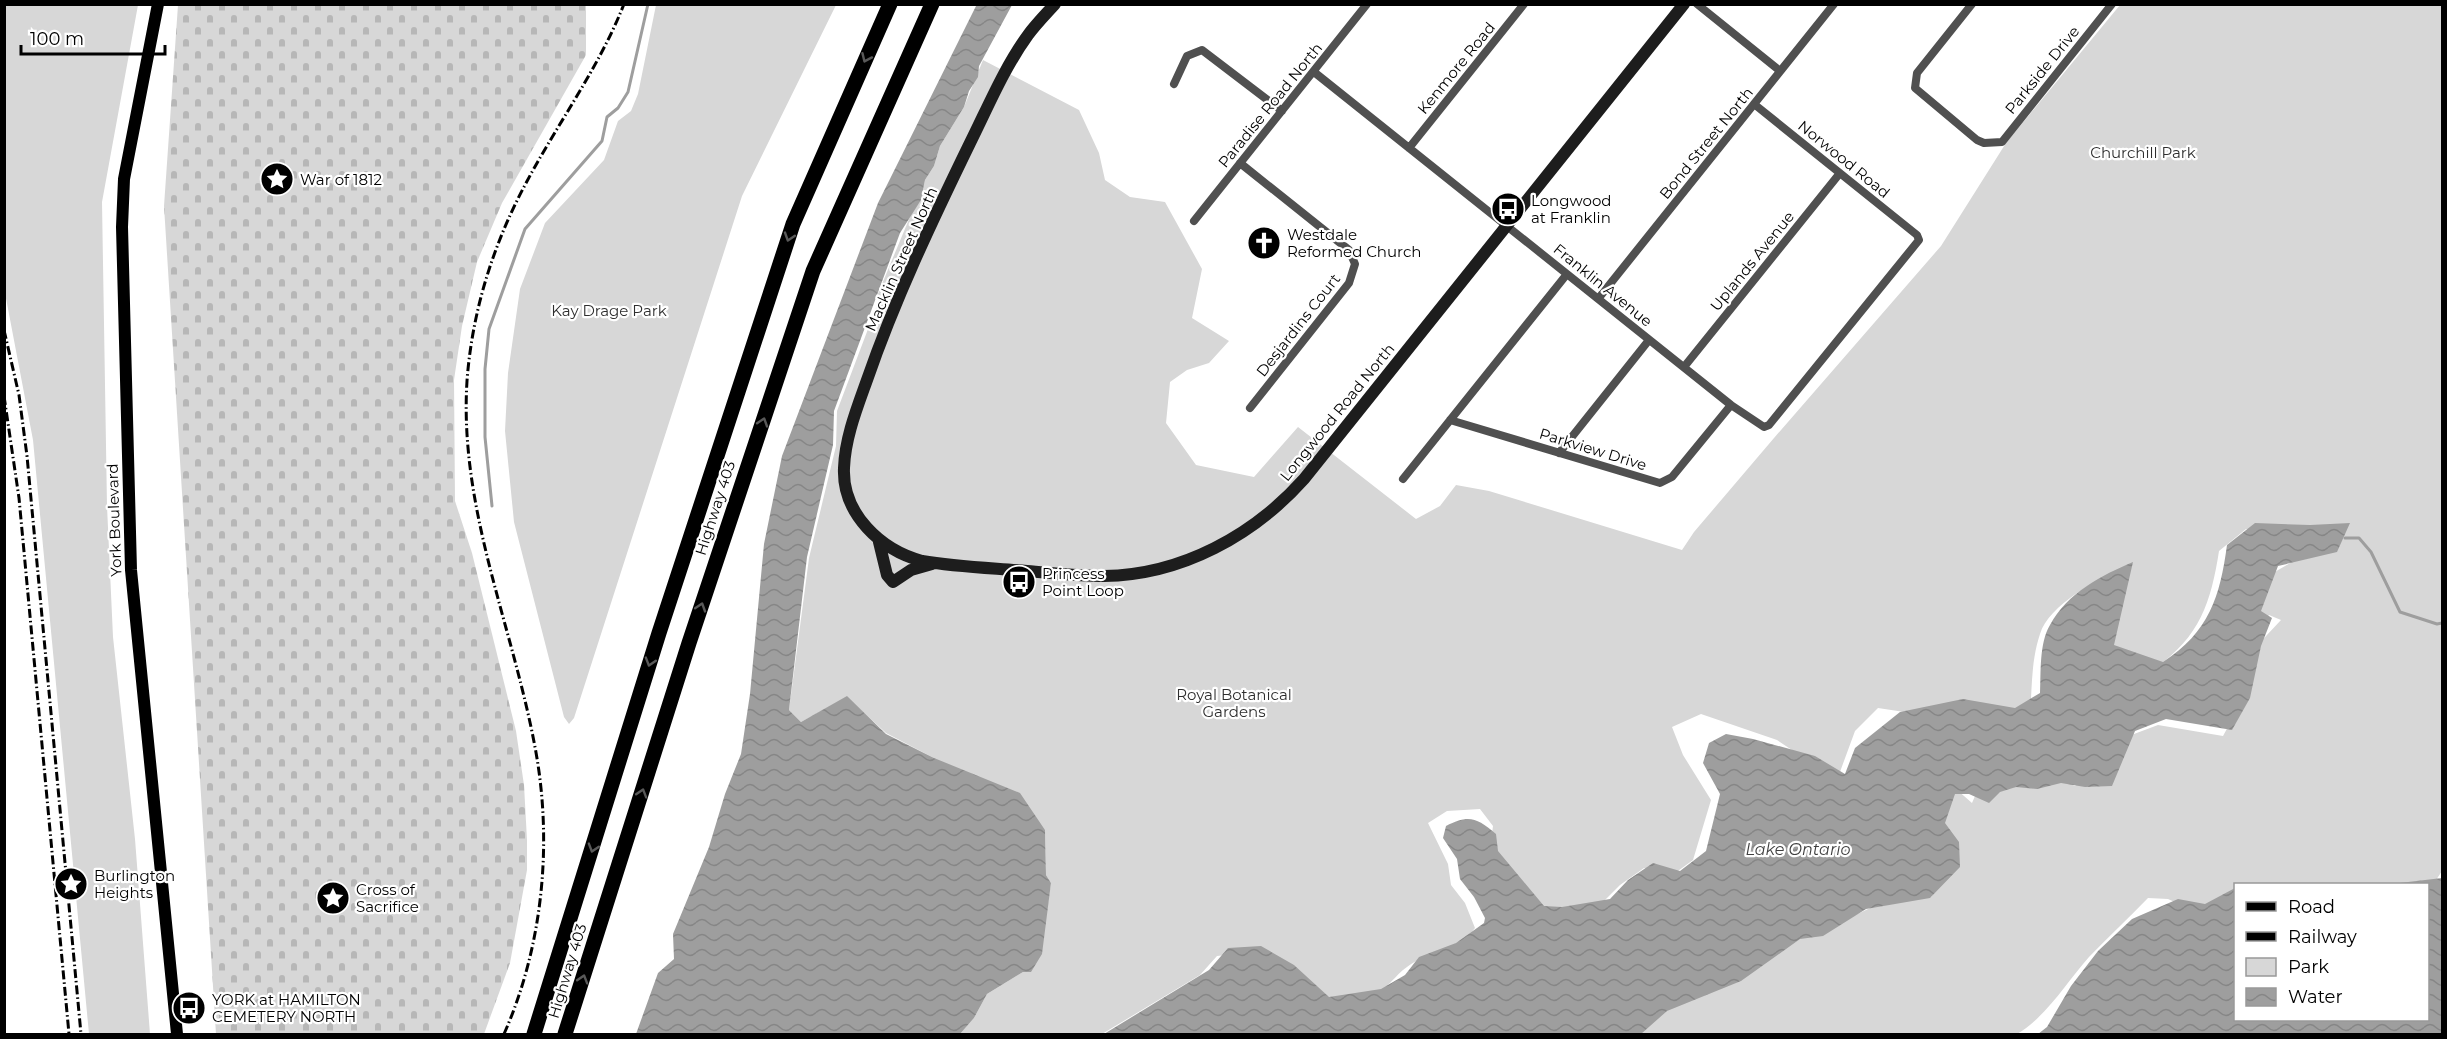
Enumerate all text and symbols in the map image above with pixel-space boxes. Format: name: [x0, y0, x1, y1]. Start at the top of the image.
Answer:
scale bar: [21, 18, 165, 56]
street label: Kenmore Road: [1413, 18, 1499, 118]
street label: Parkside Drive: [2001, 22, 2083, 118]
text: 100 m: [30, 28, 84, 50]
street label: Paradise Road North: [1214, 39, 1326, 171]
one-way arrow: [861, 51, 873, 62]
street label: Bond Street North: [1655, 83, 1757, 203]
street label: Norwood Road: [1794, 116, 1894, 202]
park label: Churchill Park: [2090, 143, 2196, 162]
place icon: War of 1812: [259, 161, 295, 197]
place label: War of 1812: [300, 170, 382, 189]
street label: Macklin Street North: [861, 184, 941, 334]
bus stop icon: Longwood at Franklin: [1490, 191, 1526, 227]
place label: Longwood at Franklin: [1531, 191, 1611, 227]
street label: Uplands Avenue: [1706, 207, 1798, 315]
church icon: Westdale Reformed Church: [1246, 225, 1282, 261]
place label: Westdale Reformed Church: [1287, 225, 1421, 261]
one-way arrow: [784, 231, 797, 242]
street label: Franklin Avenue: [1550, 239, 1656, 331]
street label: Desjardins Court: [1252, 270, 1344, 380]
park label: Kay Drage Park: [551, 301, 667, 320]
street label: Longwood Road North: [1276, 339, 1398, 485]
one-way arrow: [755, 417, 768, 428]
street label: Parkview Drive: [1537, 424, 1649, 474]
street label: Highway 403: [691, 458, 739, 558]
street label: York Boulevard: [103, 463, 125, 577]
bus stop icon: Princess Point Loop: [1001, 564, 1037, 600]
place label: Princess Point Loop: [1042, 564, 1124, 600]
one-way arrow: [694, 602, 706, 613]
one-way arrow: [645, 656, 657, 667]
park label: Royal Botanical Gardens: [1176, 685, 1292, 721]
one-way arrow: [635, 788, 647, 799]
water label: Lake Ontario: [1745, 840, 1851, 859]
one-way arrow: [588, 842, 600, 853]
place icon: Burlington Heights: [53, 866, 89, 902]
place label: Burlington Heights: [94, 866, 175, 902]
place icon: Cross of Sacrifice: [315, 880, 351, 916]
place label: Cross of Sacrifice: [356, 880, 419, 916]
legend: [2234, 883, 2429, 1021]
text: Road: [2288, 896, 2335, 918]
street label: Highway 403: [544, 921, 590, 1021]
text: Railway: [2288, 926, 2357, 948]
text: Park: [2288, 956, 2329, 978]
one-way arrow: [576, 974, 588, 985]
text: Water: [2288, 986, 2343, 1008]
bus stop icon: YORK at HAMILTON CEMETERY NORTH: [171, 990, 207, 1026]
place label: YORK at HAMILTON CEMETERY NORTH: [212, 990, 361, 1026]

